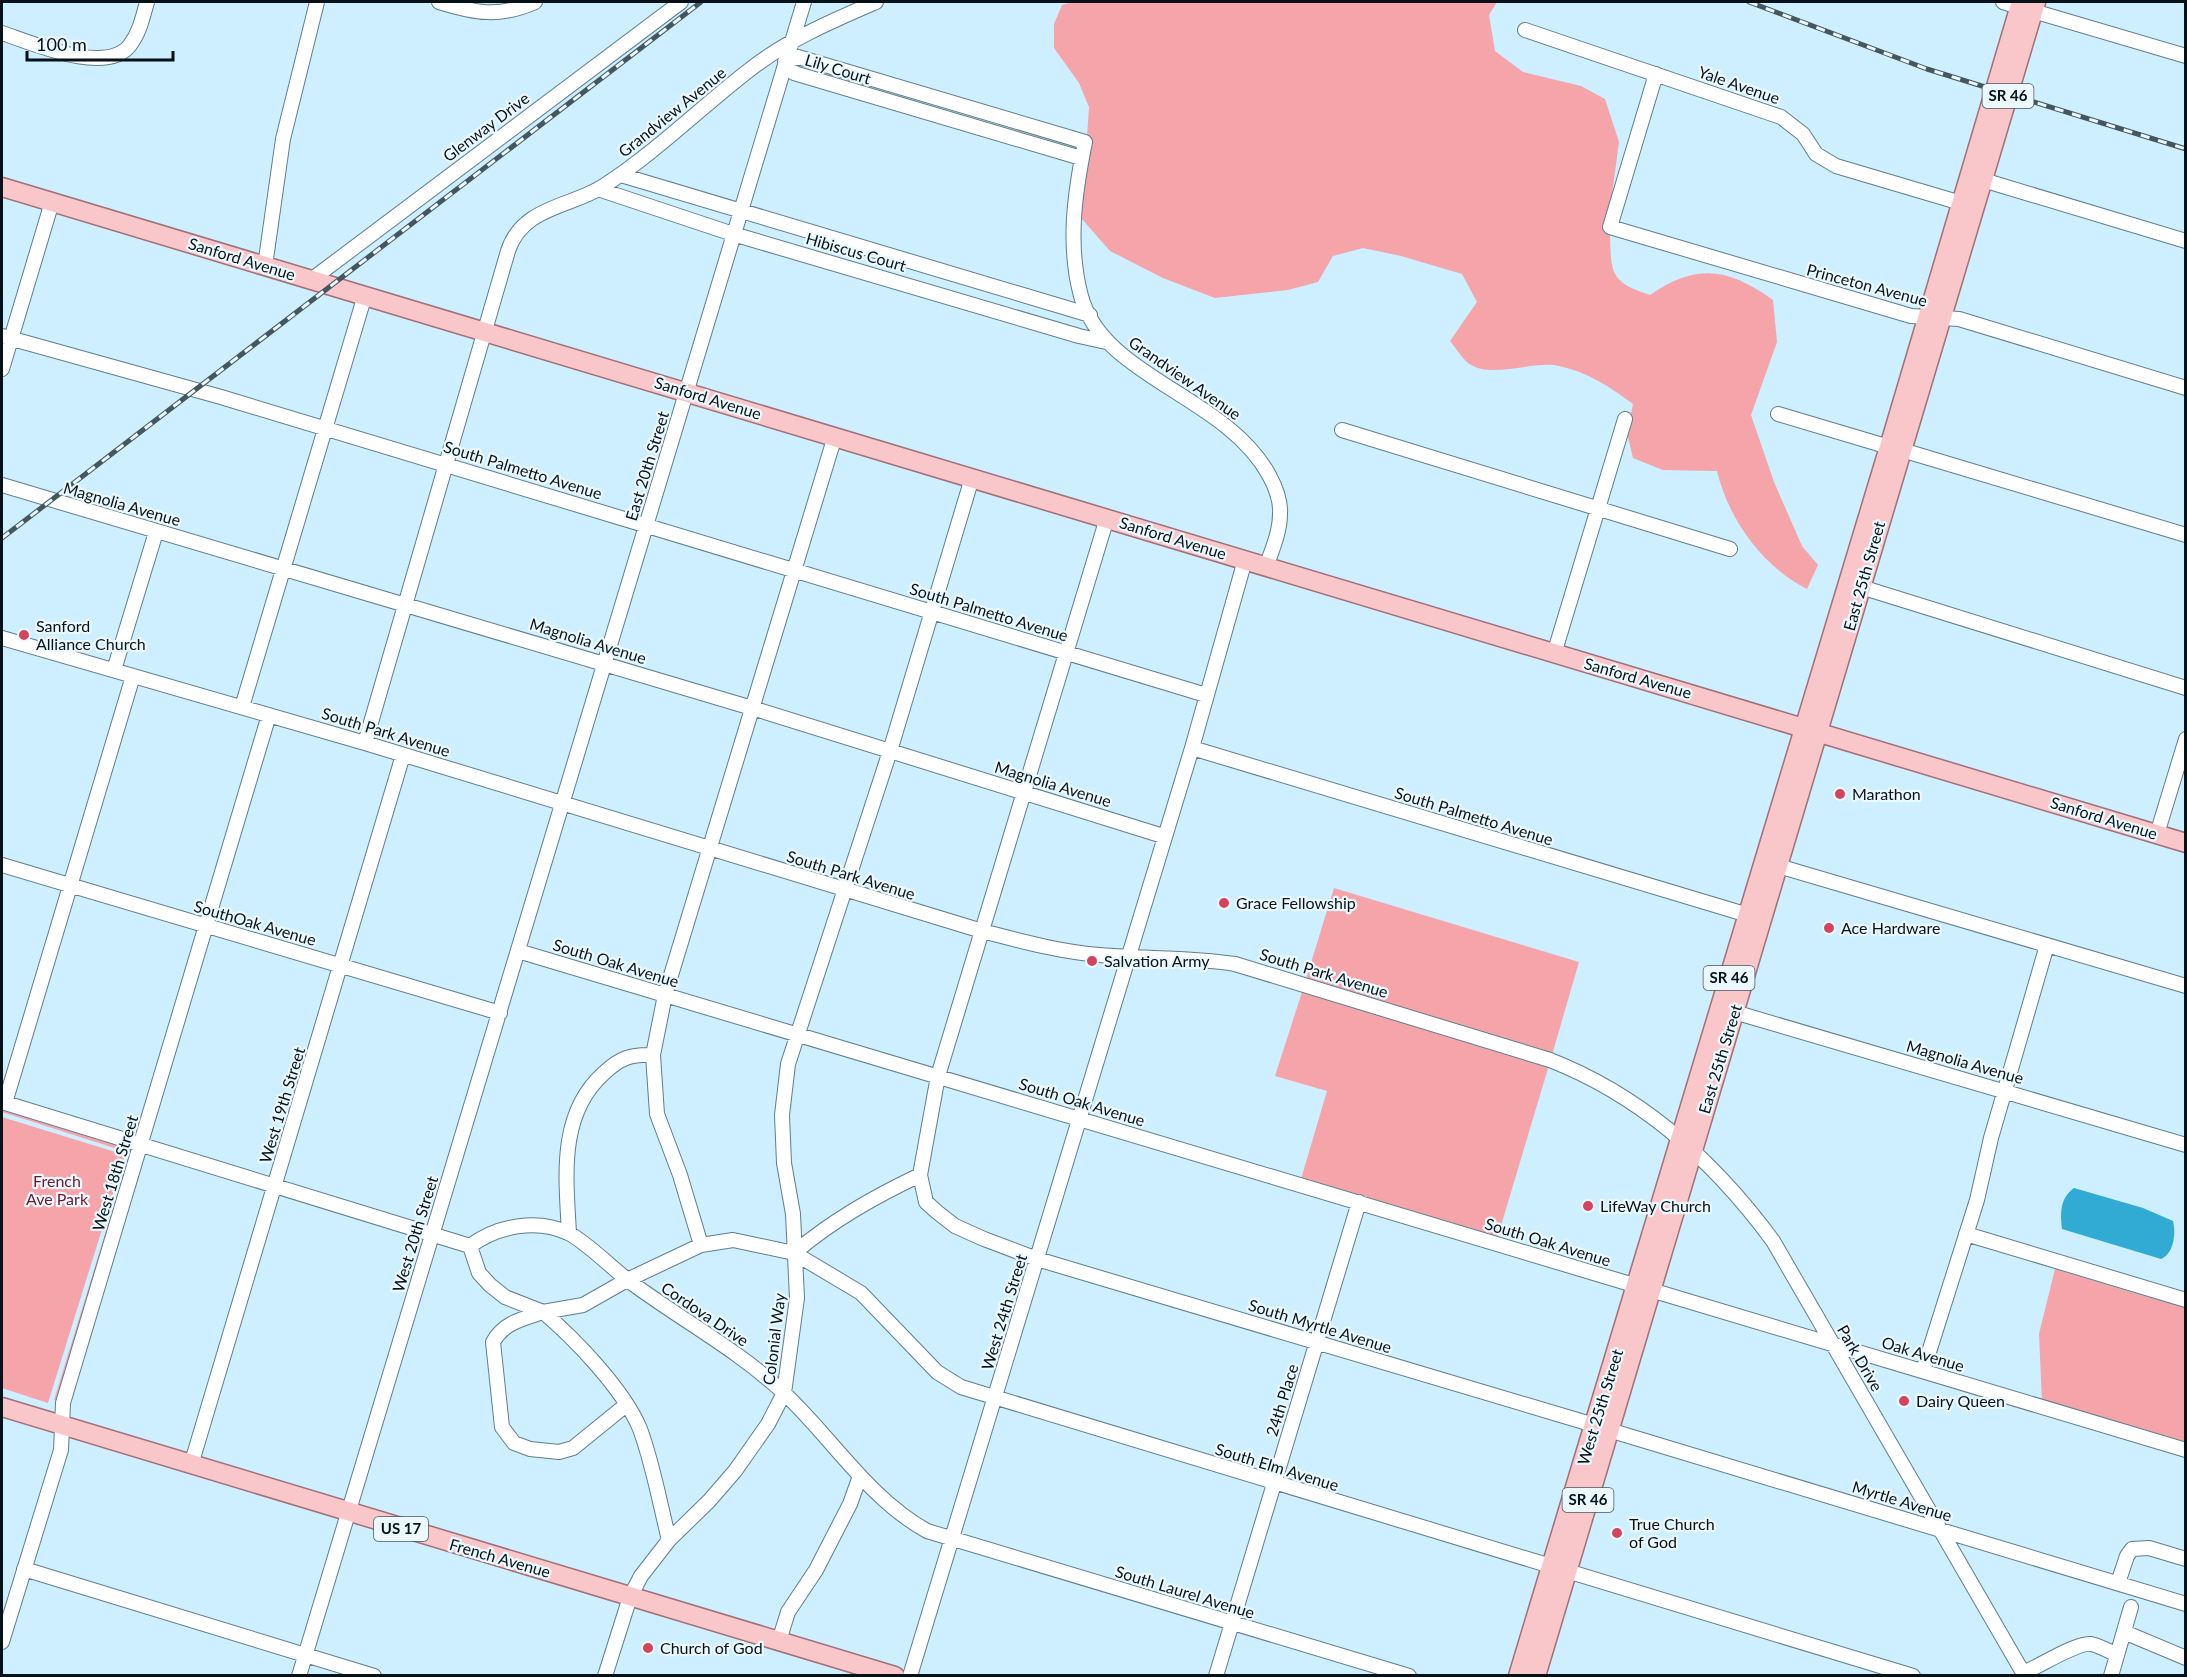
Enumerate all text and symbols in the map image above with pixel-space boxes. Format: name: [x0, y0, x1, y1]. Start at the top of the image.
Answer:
scale bar: [27, 24, 172, 62]
text: 100 m: [36, 33, 87, 55]
street label: Lily Court: [803, 50, 874, 88]
street label: Yale Avenue: [1696, 62, 1782, 107]
street label: Grandview Avenue: [614, 63, 729, 161]
road number: SR 46: [1982, 84, 2034, 108]
street label: Glenway Drive: [439, 88, 533, 165]
street label: Hibiscus Court: [804, 228, 909, 275]
street label: Sanford Avenue: [186, 233, 298, 284]
street label: Princeton Avenue: [1805, 259, 1930, 310]
street label: Grandview Avenue: [1126, 332, 1245, 423]
street label: Sanford Avenue: [652, 372, 764, 423]
street label: East 20th Street: [621, 409, 672, 523]
street label: South Palmetto Avenue: [442, 436, 605, 503]
street label: Magnolia Avenue: [61, 478, 183, 529]
street label: Sanford Avenue: [1117, 512, 1229, 563]
street label: East 25th Street: [1839, 519, 1888, 633]
street label: South Palmetto Avenue: [908, 578, 1071, 645]
street label: Magnolia Avenue: [528, 614, 649, 667]
place label: Sanford Alliance Church: [36, 616, 146, 653]
marker: Sanford Alliance Church: [17, 628, 31, 642]
street label: Sanford Avenue: [1582, 653, 1694, 702]
street label: South Park Avenue: [320, 703, 453, 760]
street label: Magnolia Avenue: [993, 757, 1114, 810]
street label: South Palmetto Avenue: [1393, 782, 1556, 849]
place label: Marathon: [1852, 784, 1921, 803]
marker: Marathon: [1833, 787, 1847, 801]
street label: Sanford Avenue: [2048, 792, 2160, 843]
street label: South Park Avenue: [785, 846, 918, 903]
place label: Grace Fellowship: [1236, 893, 1356, 912]
street label: SouthOak Avenue: [192, 896, 318, 949]
marker: Grace Fellowship: [1217, 896, 1231, 910]
place label: Ace Hardware: [1841, 918, 1940, 937]
marker: Ace Hardware: [1822, 921, 1836, 935]
street label: South Oak Avenue: [551, 934, 681, 991]
street label: South Park Avenue: [1258, 944, 1391, 1001]
place label: Salvation Army: [1104, 951, 1210, 970]
marker: Salvation Army: [1085, 954, 1099, 968]
road number: SR 46: [1704, 966, 1754, 990]
street label: East 25th Street: [1694, 1002, 1745, 1116]
street label: Magnolia Avenue: [1904, 1036, 2026, 1087]
street label: West 19th Street: [255, 1044, 308, 1165]
street label: South Oak Avenue: [1017, 1073, 1147, 1130]
street label: West 18th Street: [88, 1112, 141, 1233]
park label: French Ave Park: [26, 1171, 89, 1208]
street label: West 20th Street: [388, 1173, 441, 1294]
place label: LifeWay Church: [1600, 1196, 1711, 1215]
marker: LifeWay Church: [1581, 1199, 1595, 1213]
street label: South Oak Avenue: [1483, 1213, 1613, 1270]
street label: West 24th Street: [977, 1251, 1030, 1372]
street label: Cordova Drive: [658, 1277, 753, 1350]
street label: Colonial Way: [758, 1291, 789, 1386]
street label: South Myrtle Avenue: [1246, 1295, 1394, 1356]
street label: Park Drive: [1834, 1321, 1887, 1394]
street label: Oak Avenue: [1880, 1332, 1967, 1375]
street label: West 25th Street: [1573, 1346, 1626, 1467]
street label: 24th Place: [1262, 1361, 1302, 1438]
place label: Dairy Queen: [1916, 1391, 2005, 1410]
marker: Dairy Queen: [1897, 1394, 1911, 1408]
street label: South Elm Avenue: [1213, 1439, 1341, 1494]
street label: Myrtle Avenue: [1850, 1476, 1954, 1525]
road number: SR 46: [1562, 1488, 1614, 1512]
place label: True Church of God: [1629, 1514, 1715, 1551]
road number: US 17: [374, 1517, 428, 1541]
marker: True Church of God: [1610, 1526, 1624, 1540]
street label: French Avenue: [447, 1534, 553, 1581]
street label: South Laurel Avenue: [1113, 1561, 1257, 1622]
place label: Church of God: [660, 1638, 763, 1657]
marker: Church of God: [641, 1641, 655, 1655]

